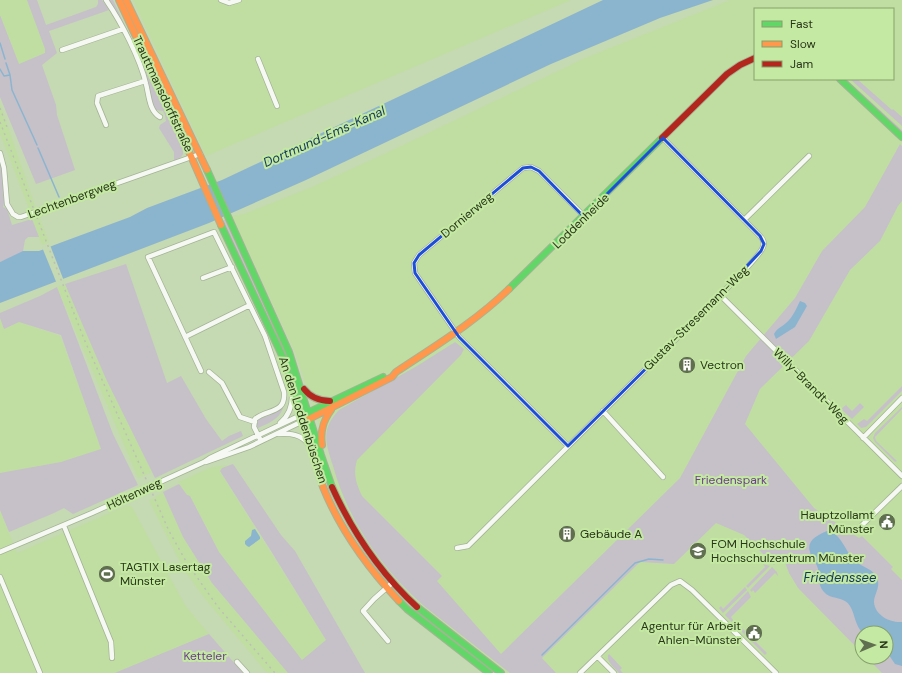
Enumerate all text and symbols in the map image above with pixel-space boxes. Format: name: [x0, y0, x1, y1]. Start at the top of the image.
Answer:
legend: [754, 8, 894, 80]
text: Fast: [790, 16, 813, 32]
street label: Trauttmansdorffstraße: [129, 33, 197, 155]
text: Slow: [790, 36, 816, 52]
text: Jam: [790, 56, 813, 72]
water label: Dortmund-Ems-Kanal: [261, 101, 389, 171]
street label: Lechtenbergweg: [26, 176, 119, 222]
street label: Dornierweg: [438, 188, 497, 241]
street label: Loddenheide: [549, 190, 613, 252]
street label: Gustav-Stresemann-Weg: [640, 262, 752, 374]
street label: Willy-Brandt-Weg: [770, 345, 853, 428]
street label: An den Loddenbüschen: [275, 355, 331, 485]
building icon: Vectron: [677, 355, 697, 375]
place label: Vectron: [700, 357, 744, 373]
park label: Friedenspark: [695, 472, 767, 488]
street label: Höltenweg: [104, 474, 164, 514]
place label: Hauptzollamt Münster: [801, 507, 875, 537]
public building icon: Hauptzollamt Münster: [877, 512, 897, 532]
building icon: Gebäude A: [557, 524, 577, 544]
place label: Gebäude A: [580, 526, 642, 542]
place label: FOM Hochschule Hochschulzentrum Münster: [711, 536, 864, 566]
school or university icon: FOM Hochschule Hochschulzentrum Münster: [688, 541, 708, 561]
place label: TAGTIX Lasertag Münster: [120, 559, 211, 589]
sports icon: TAGTIX Lasertag Münster: [97, 564, 117, 584]
water label: Friedenssee: [804, 569, 876, 586]
place label: Agentur für Arbeit Ahlen-Münster: [641, 618, 742, 648]
public building icon: Agentur für Arbeit Ahlen-Münster: [744, 623, 764, 643]
north arrow: [854, 625, 894, 665]
text: N: [877, 640, 891, 649]
park label: Ketteler: [183, 648, 227, 664]

